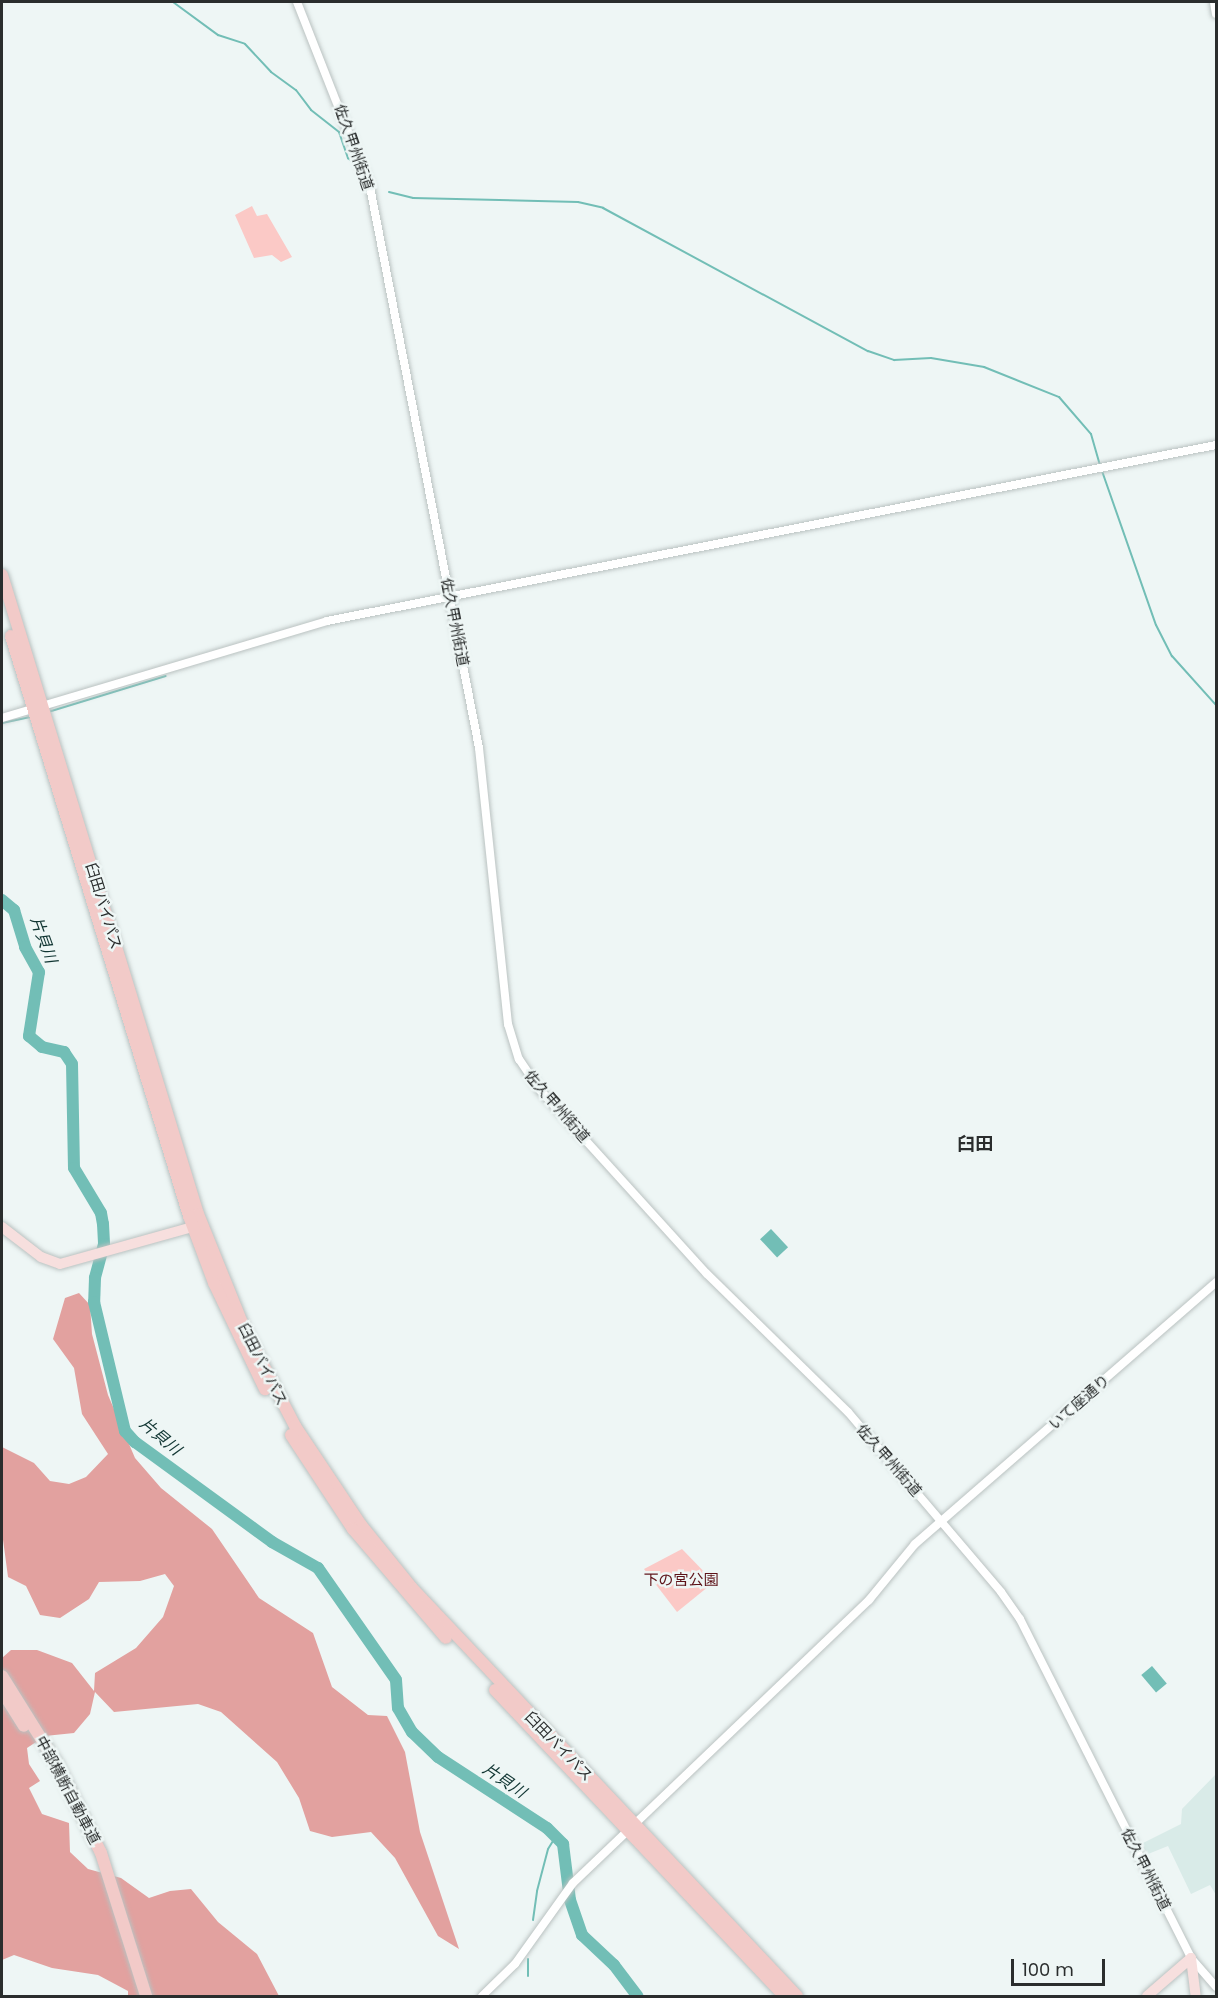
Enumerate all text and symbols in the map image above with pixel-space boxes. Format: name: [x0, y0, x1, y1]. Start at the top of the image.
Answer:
street label: 佐久甲州街道: [331, 102, 377, 192]
street label: 佐久甲州街道: [438, 576, 472, 668]
street label: 臼田バイパス: [82, 860, 126, 952]
water label: 片貝川: [26, 914, 60, 966]
street label: 佐久甲州街道: [521, 1066, 593, 1146]
district label: 臼田: [957, 1133, 993, 1155]
street label: 臼田バイパス: [235, 1320, 291, 1408]
street label: いて座通り: [1045, 1371, 1113, 1433]
water label: 片貝川: [135, 1414, 185, 1460]
street label: 佐久甲州街道: [853, 1420, 925, 1500]
park label: 下の宮公園: [644, 1571, 718, 1589]
street label: 臼田バイパス: [521, 1707, 597, 1785]
street label: 中部横断自動車道: [32, 1733, 104, 1847]
water label: 片貝川: [479, 1760, 529, 1802]
street label: 佐久甲州街道: [1118, 1825, 1174, 1913]
scale bar: [1014, 1947, 1108, 1985]
text: 100 m: [1022, 1957, 1074, 1982]

